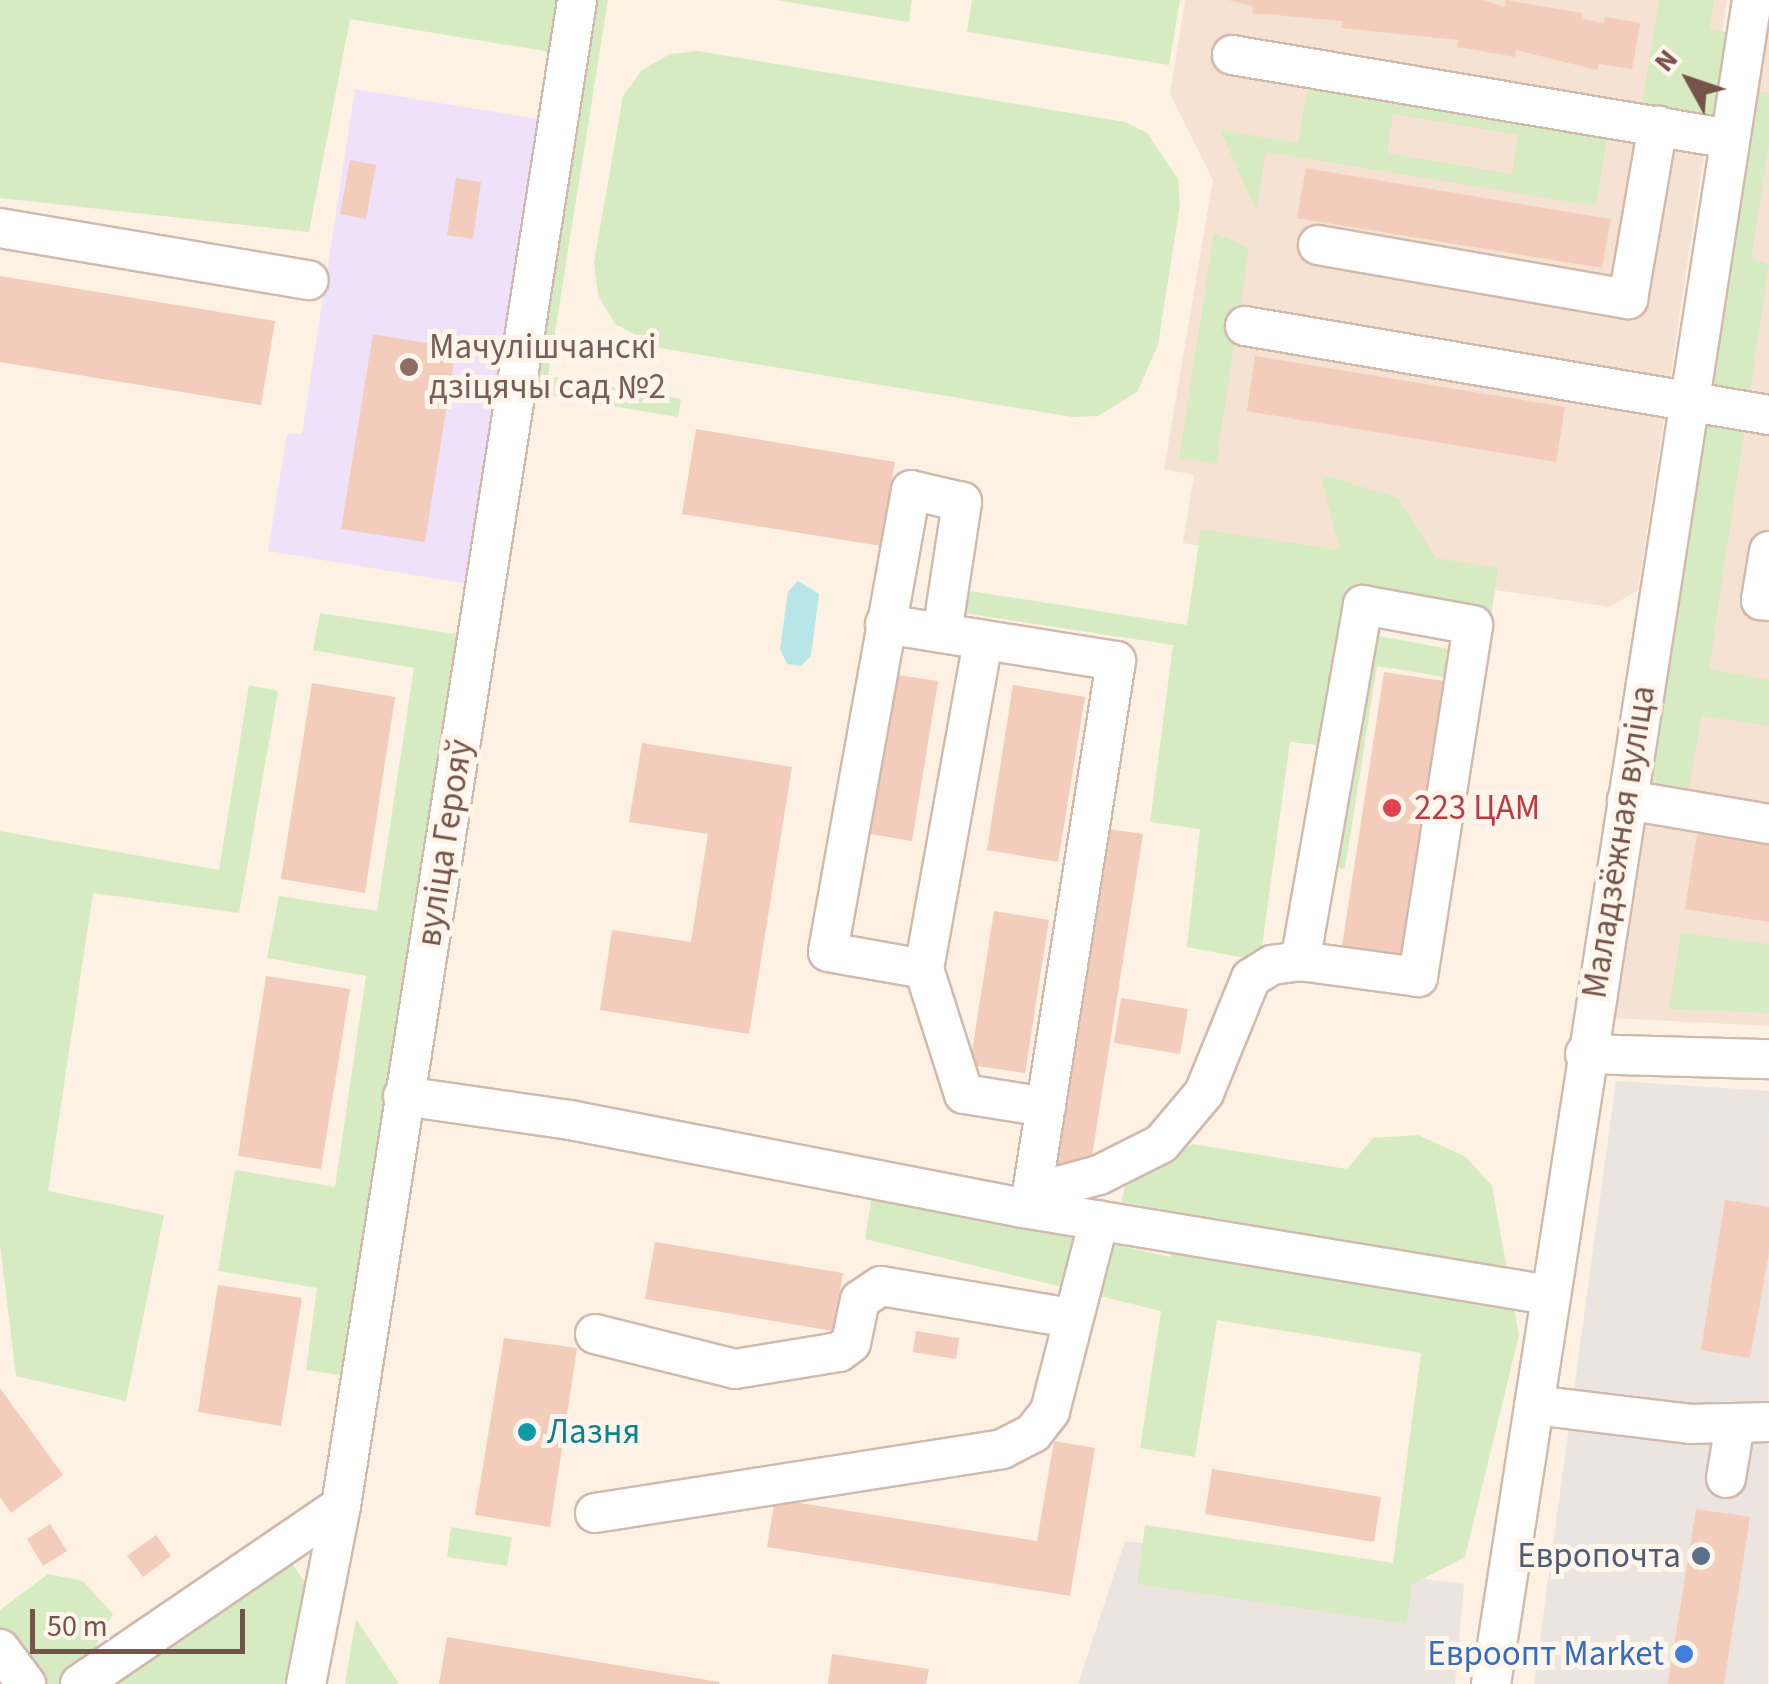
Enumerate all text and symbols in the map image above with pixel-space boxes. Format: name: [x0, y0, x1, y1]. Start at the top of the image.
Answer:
north arrow: [1639, 30, 1739, 130]
text: N: [1645, 41, 1687, 81]
place label: Мачулішчанскі дзіцячы сад №2: [429, 326, 666, 408]
marker: Мачулішчанскі дзіцячы сад №2: [398, 356, 420, 378]
street label: Маладзёжная вуліца: [1574, 683, 1664, 1001]
street label: вуліца Герояў: [408, 737, 482, 949]
place label: 223 ЦAM: [1414, 787, 1540, 829]
marker: 223 ЦAM: [1379, 795, 1405, 821]
place label: Лазня: [547, 1411, 640, 1453]
marker: Лазня: [516, 1421, 538, 1443]
place label: Европочта: [1517, 1535, 1681, 1577]
marker: Европочта: [1690, 1545, 1712, 1567]
scale bar: [35, 1589, 250, 1651]
text: 50 m: [47, 1605, 108, 1648]
place label: Евроопт Market: [1427, 1633, 1664, 1675]
marker: Евроопт Market: [1673, 1643, 1695, 1665]

